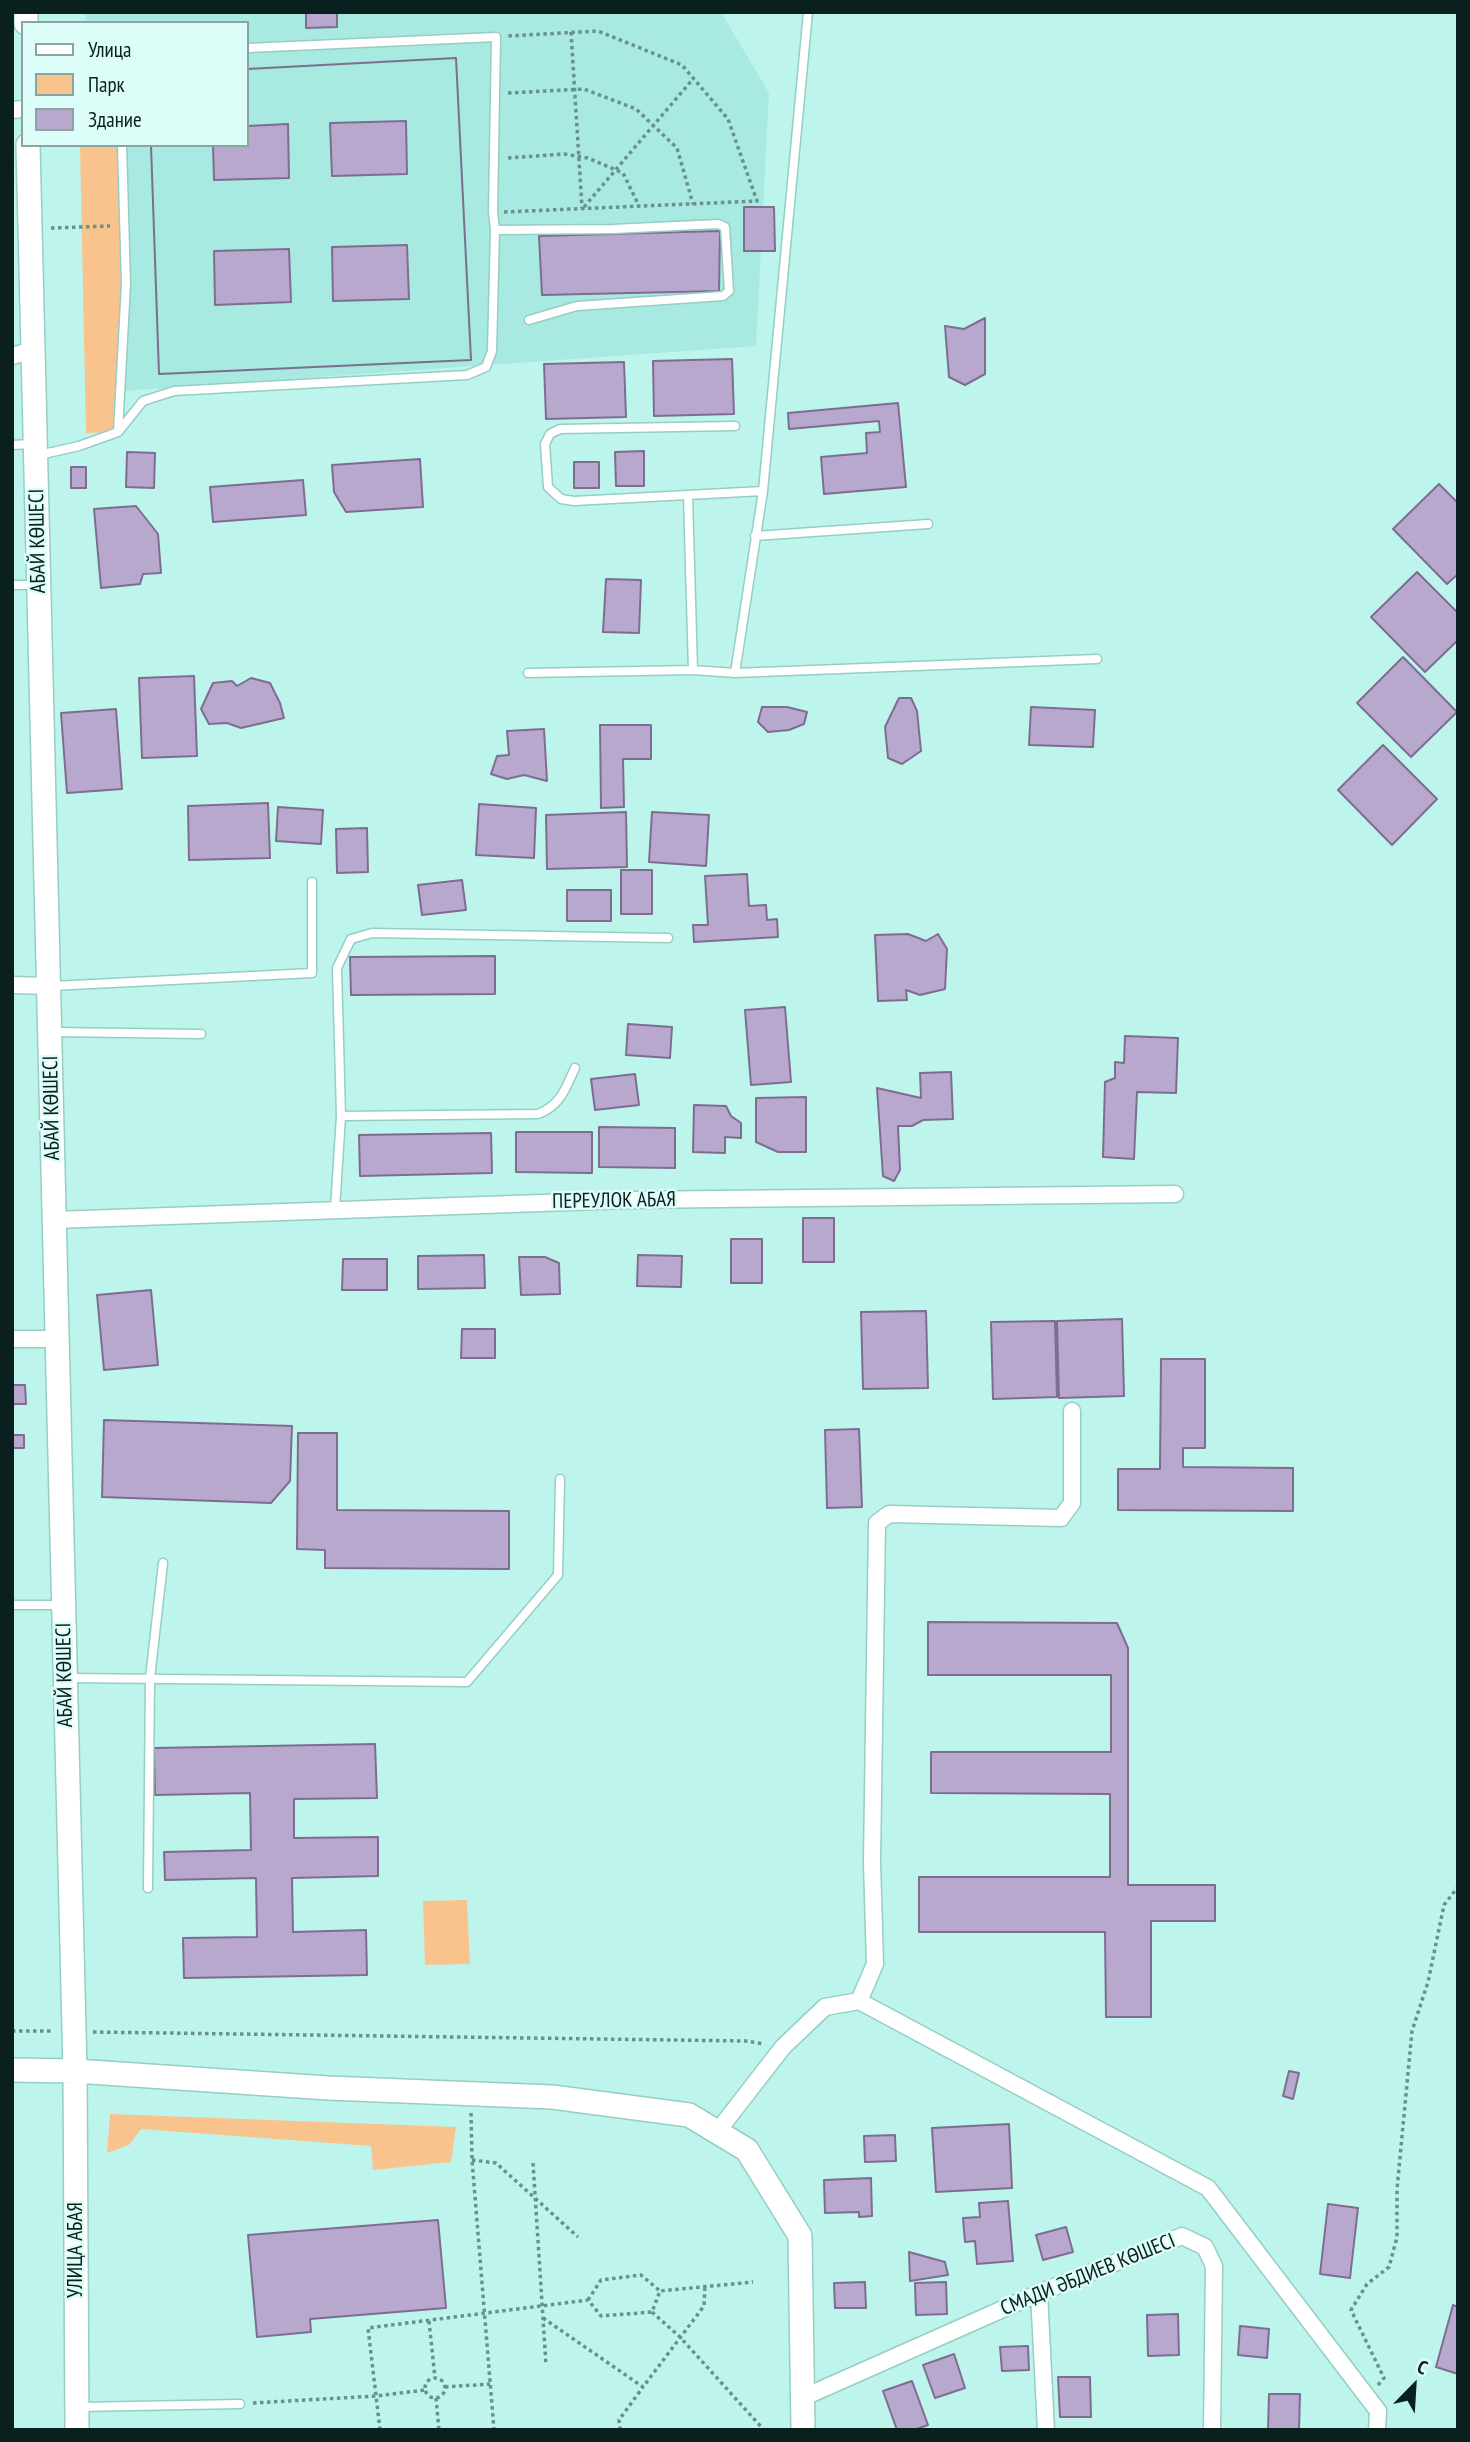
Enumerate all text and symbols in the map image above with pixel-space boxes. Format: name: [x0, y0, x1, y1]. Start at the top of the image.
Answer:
legend: [21, 21, 248, 147]
text: Улица: [88, 36, 131, 63]
text: Парк: [88, 71, 125, 98]
text: Здание: [88, 106, 142, 133]
street label: АБАЙ КӨШЕСІ: [24, 488, 52, 594]
street label: АБАЙ КӨШЕСІ: [38, 1055, 66, 1161]
street label: ПЕРЕУЛОК АБАЯ: [552, 1187, 676, 1215]
street label: АБАЙ КӨШЕСІ: [51, 1622, 79, 1728]
street label: УЛИЦА АБАЯ: [63, 2202, 89, 2298]
street label: СМАДИ ӘБДИЕВ КӨШЕСІ: [997, 2228, 1179, 2322]
north arrow: [1379, 2351, 1449, 2421]
text: С: [1414, 2354, 1431, 2380]

